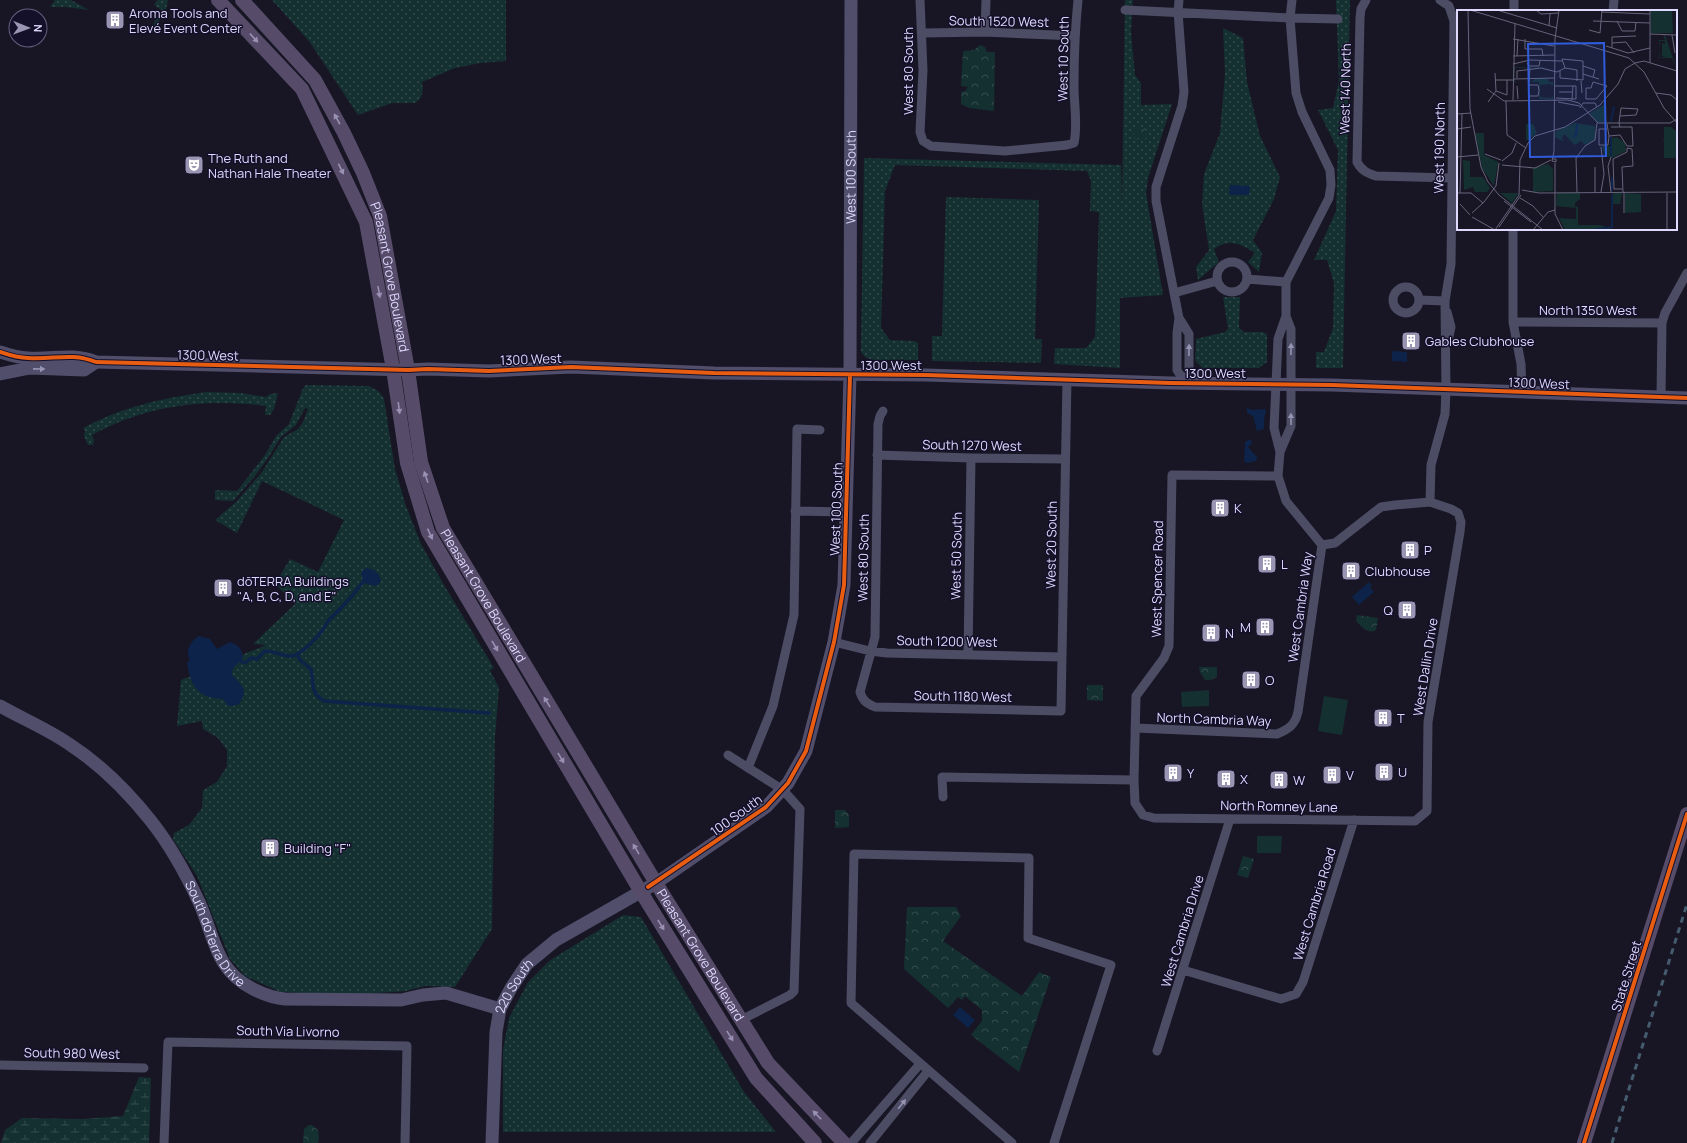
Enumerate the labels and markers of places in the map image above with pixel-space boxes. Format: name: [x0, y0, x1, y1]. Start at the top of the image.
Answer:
place label: Aroma Tools and Elevé Event Center: [129, 4, 242, 37]
building icon: Aroma Tools and Elevé Event Center: [104, 9, 126, 31]
place label: The Ruth and Nathan Hale Theater: [208, 149, 332, 182]
theatre icon: The Ruth and Nathan Hale Theater: [183, 154, 205, 176]
building icon: Gables Clubhouse: [1400, 330, 1422, 352]
place label: Gables Clubhouse: [1425, 332, 1535, 350]
building icon: K: [1209, 497, 1231, 519]
place label: K: [1234, 499, 1242, 517]
building icon: P: [1399, 539, 1421, 561]
place label: P: [1424, 541, 1432, 559]
building icon: L: [1256, 553, 1278, 575]
place label: L: [1281, 555, 1288, 573]
building icon: Clubhouse: [1340, 560, 1362, 582]
place label: Clubhouse: [1365, 562, 1431, 580]
place label: dōTERRA Buildings "A, B, C, D, and E": [237, 572, 349, 605]
building icon: dōTERRA Buildings "A, B, C, D, and E": [212, 577, 234, 599]
building icon: Q: [1396, 599, 1418, 621]
place label: Q: [1384, 601, 1394, 619]
building icon: M: [1254, 616, 1276, 638]
place label: M: [1240, 618, 1251, 636]
building icon: N: [1200, 622, 1222, 644]
place label: N: [1225, 624, 1234, 642]
building icon: O: [1240, 669, 1262, 691]
place label: O: [1265, 671, 1275, 689]
building icon: T: [1372, 707, 1394, 729]
place label: T: [1397, 709, 1405, 727]
building icon: U: [1373, 761, 1395, 783]
building icon: Y: [1162, 762, 1184, 784]
place label: U: [1398, 763, 1407, 781]
place label: Y: [1187, 764, 1195, 782]
building icon: V: [1321, 764, 1343, 786]
place label: V: [1346, 766, 1354, 784]
building icon: X: [1215, 768, 1237, 790]
building icon: W: [1268, 769, 1290, 791]
place label: X: [1240, 770, 1248, 788]
place label: W: [1293, 771, 1305, 789]
building icon: Building "F": [259, 837, 281, 859]
place label: Building "F": [284, 839, 351, 857]

